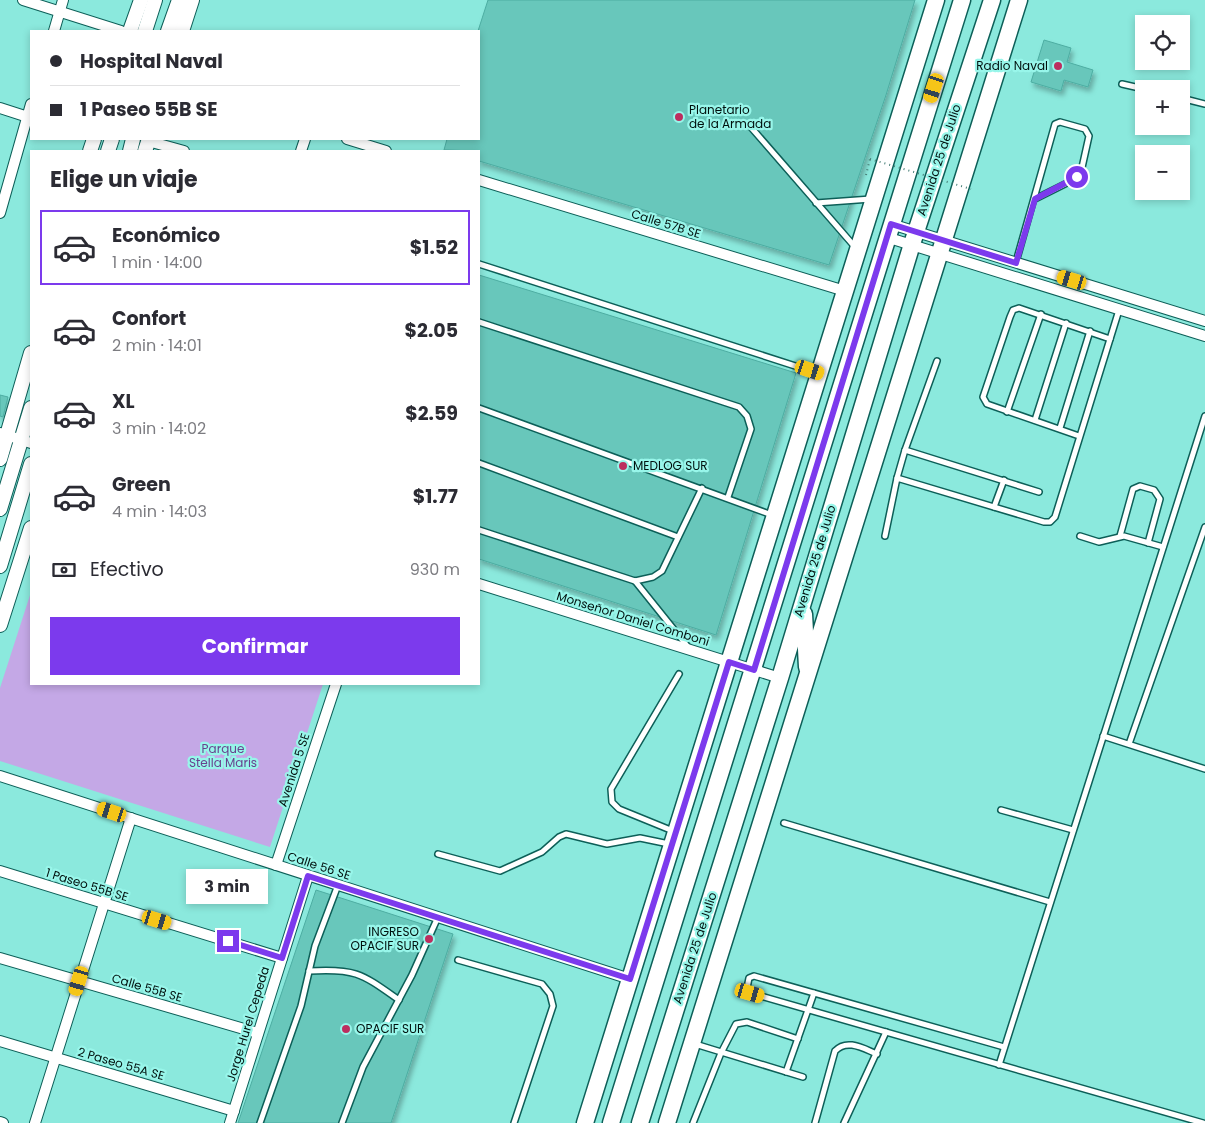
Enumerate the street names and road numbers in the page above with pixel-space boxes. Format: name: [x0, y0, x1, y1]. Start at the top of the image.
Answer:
street label: Avenida 25 de Julio: [912, 102, 965, 218]
street label: Calle 57B SE: [629, 205, 703, 242]
street label: Avenida 25 de Julio: [789, 502, 840, 619]
street label: Monseñor Daniel Comboni: [555, 587, 712, 650]
street label: Avenida 5 SE: [274, 731, 313, 809]
street label: Calle 56 SE: [285, 847, 353, 884]
street label: 1 Paseo 55B SE: [44, 864, 131, 905]
street label: Avenida 25 de Julio: [668, 890, 721, 1006]
street label: Jorge Hurel Cepeda: [222, 964, 273, 1084]
street label: Calle 55B SE: [110, 969, 184, 1006]
street label: 2 Paseo 55A SE: [76, 1043, 166, 1084]

